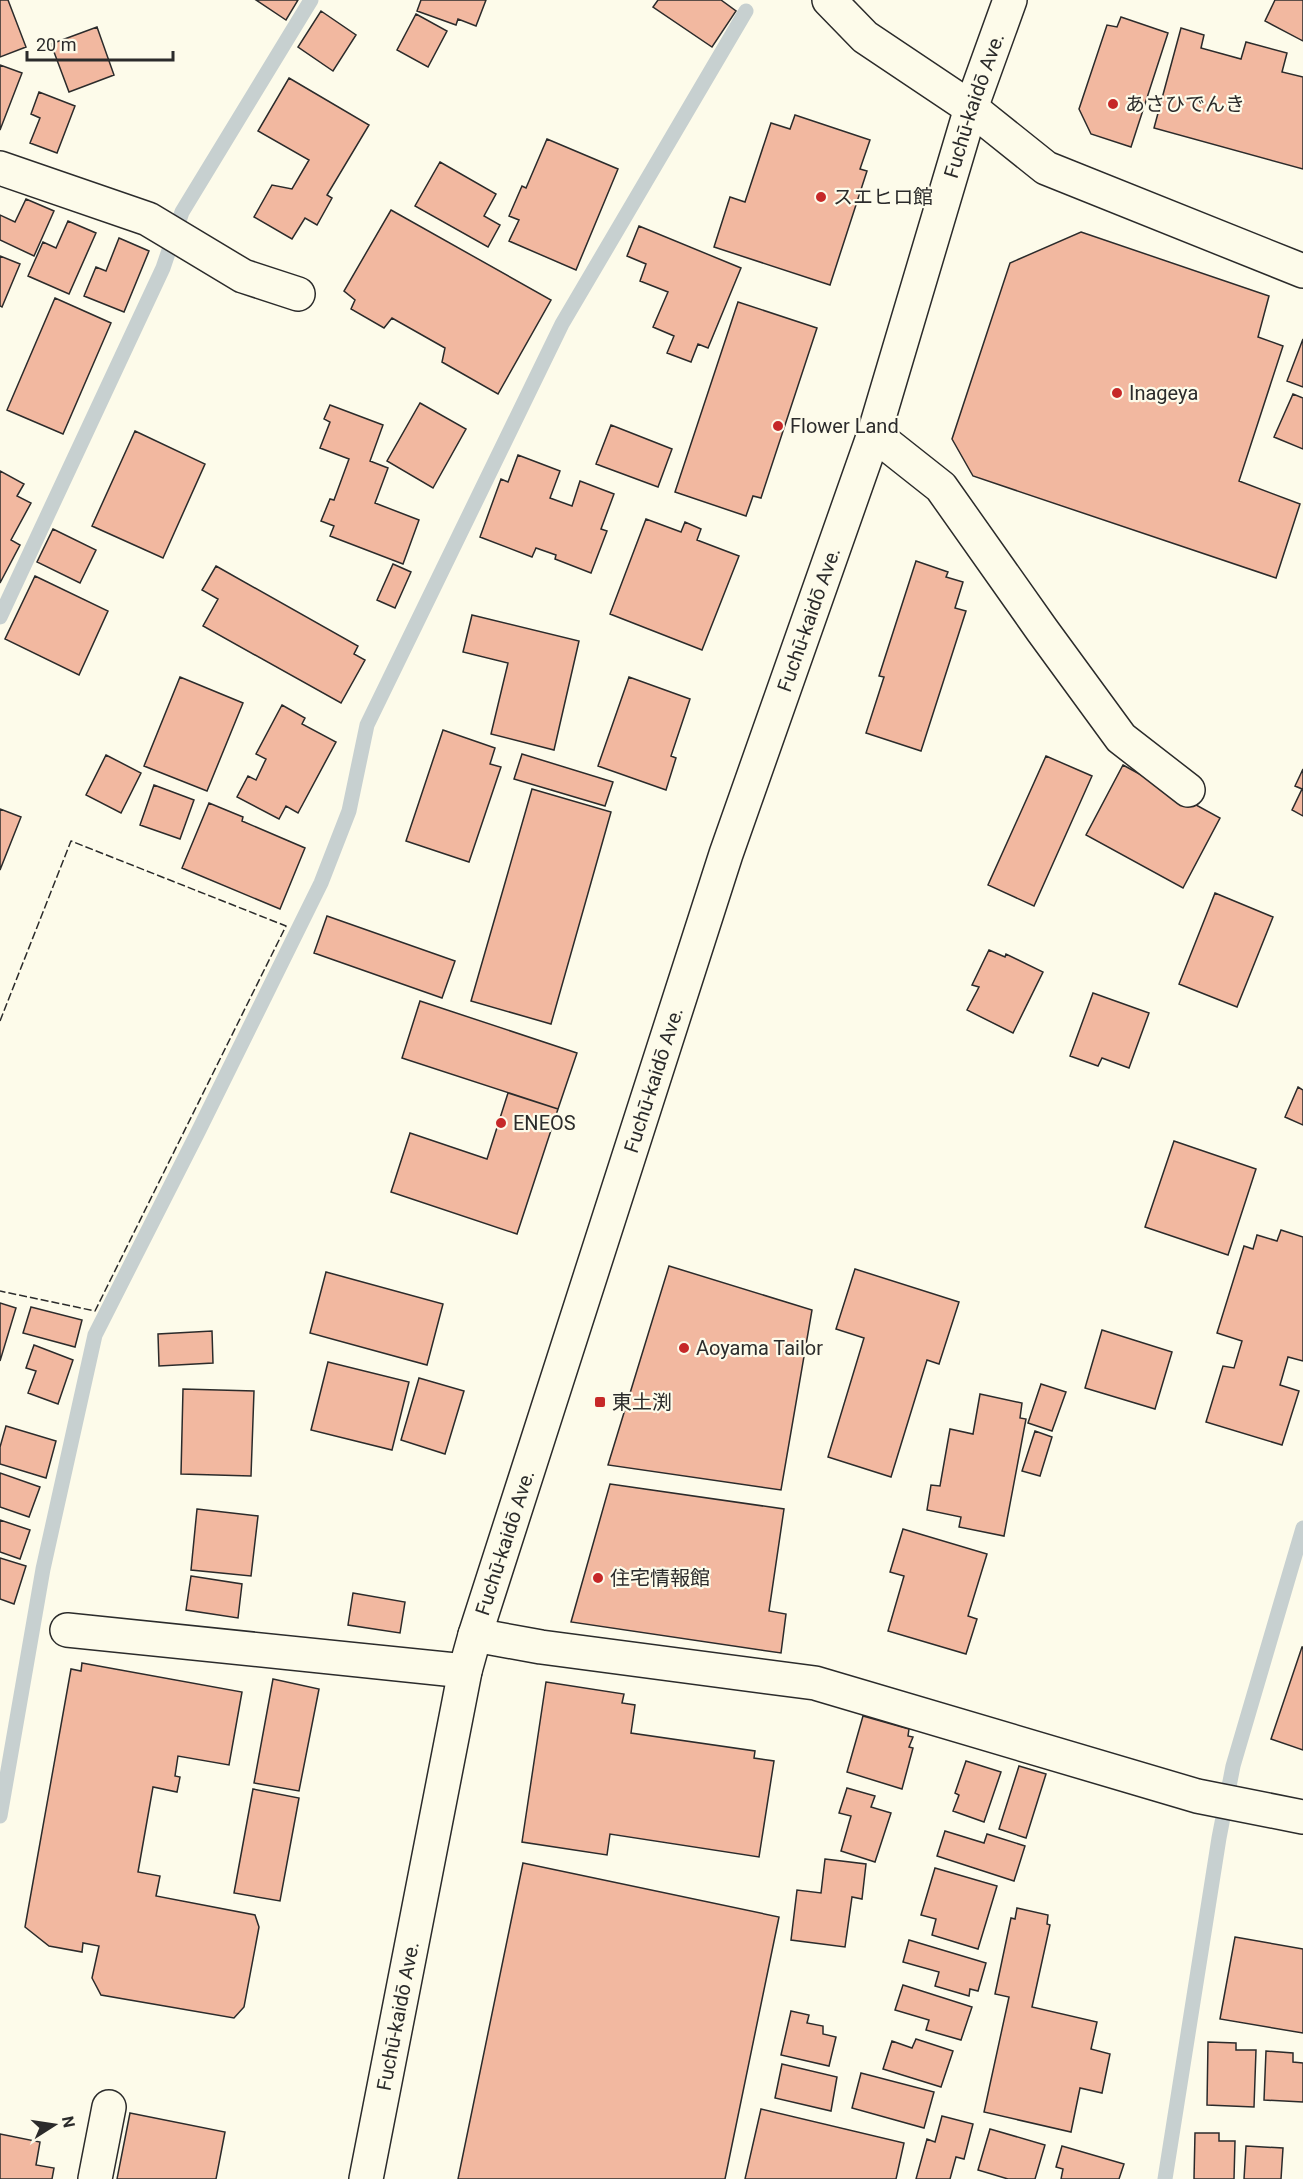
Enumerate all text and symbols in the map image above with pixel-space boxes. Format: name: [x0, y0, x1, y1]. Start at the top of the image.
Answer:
scale bar: [27, 24, 172, 62]
street label: Fuchū-kaidō Ave.: [939, 30, 1009, 181]
text: 20 m: [36, 34, 76, 55]
place label: あさひでんき: [1125, 92, 1245, 116]
marker: あさひでんき: [1106, 97, 1120, 111]
place label: スエヒロ館: [833, 185, 933, 209]
marker: スエヒロ館: [814, 190, 828, 204]
place label: Inageya: [1129, 381, 1198, 405]
marker: Inageya: [1110, 386, 1124, 400]
place label: Flower Land: [790, 414, 899, 438]
marker: Flower Land: [771, 419, 785, 433]
street label: Fuchū-kaidō Ave.: [772, 544, 845, 695]
street label: Fuchū-kaidō Ave.: [619, 1004, 688, 1156]
place label: ENEOS: [513, 1111, 576, 1135]
marker: ENEOS: [494, 1116, 508, 1130]
place label: Aoyama Tailor: [696, 1336, 823, 1360]
marker: Aoyama Tailor: [677, 1341, 691, 1355]
place label: 東土渕: [612, 1390, 672, 1414]
marker: 東土渕: [593, 1395, 607, 1409]
street label: Fuchū-kaidō Ave.: [470, 1467, 539, 1618]
place label: 住宅情報館: [610, 1566, 710, 1590]
marker: 住宅情報館: [591, 1571, 605, 1585]
street label: Fuchū-kaidō Ave.: [371, 1939, 424, 2093]
north arrow: [24, 2095, 84, 2155]
text: N: [58, 2114, 79, 2129]

